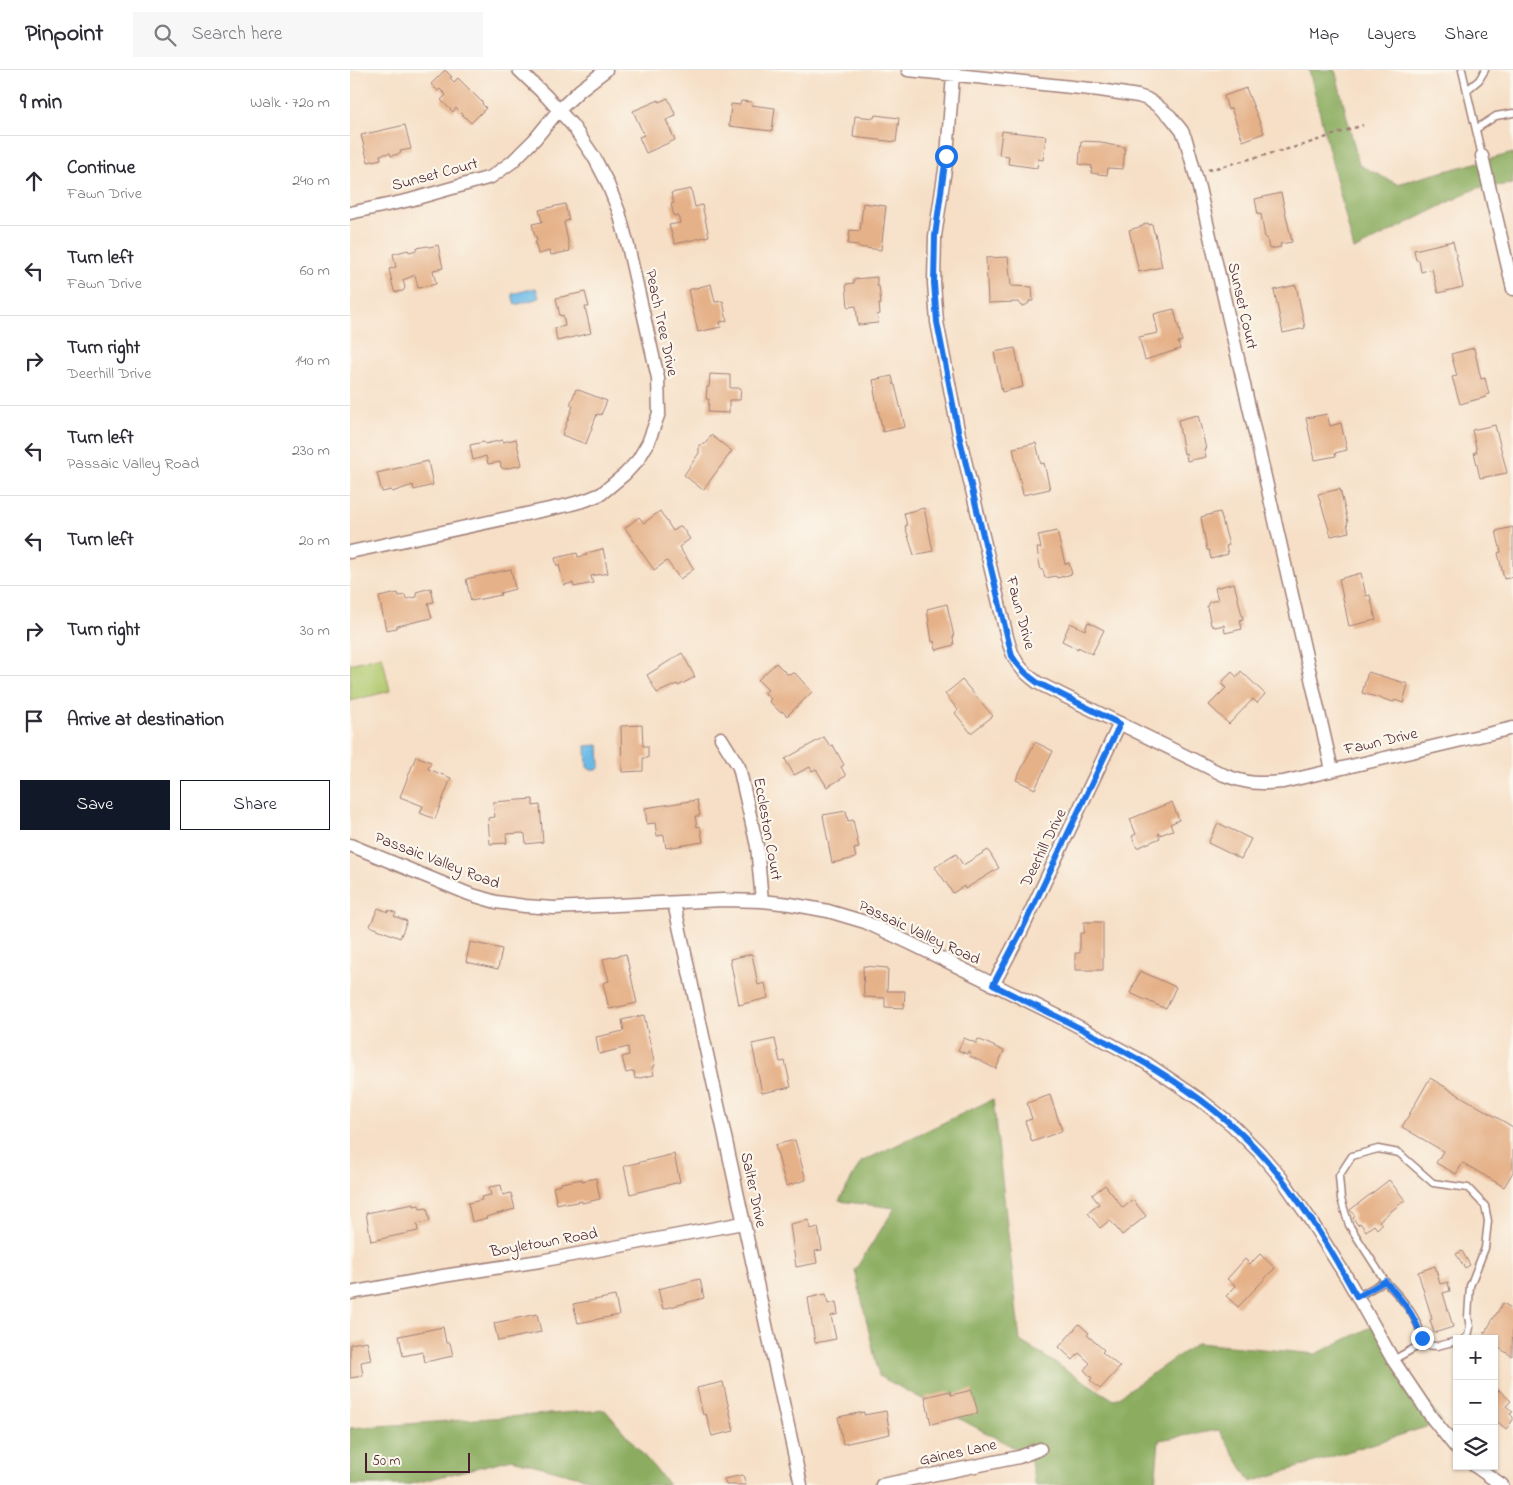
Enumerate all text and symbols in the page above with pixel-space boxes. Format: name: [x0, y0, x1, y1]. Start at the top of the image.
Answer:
search box: [133, 12, 483, 57]
text: Pinpoint: [25, 17, 103, 52]
icon: search: [151, 21, 179, 49]
text: Search here: [191, 21, 282, 48]
text: Map: [1309, 22, 1339, 48]
text: Layers: [1367, 22, 1417, 48]
text: Share: [1445, 22, 1488, 48]
text: 9 min: [20, 88, 62, 118]
text: Walk · 720 m: [250, 91, 330, 115]
route start: [935, 145, 958, 168]
street label: Sunset Court: [389, 152, 481, 198]
text: Continue: [67, 155, 135, 182]
icon: ahead: [20, 167, 48, 195]
text: 240 m: [292, 169, 330, 193]
text: Fawn Drive: [67, 182, 142, 206]
text: Turn left: [67, 245, 134, 272]
icon: left: [20, 257, 48, 285]
text: 60 m: [300, 259, 330, 283]
street label: Sunset Court: [1220, 260, 1264, 352]
street label: Peach Tree Drive: [638, 267, 684, 379]
text: Fawn Drive: [67, 272, 142, 296]
text: Turn right: [67, 335, 140, 362]
icon: right: [20, 347, 48, 375]
text: 140 m: [295, 349, 330, 373]
text: Deerhill Drive: [67, 362, 151, 386]
text: Turn left: [67, 425, 134, 452]
icon: left: [20, 437, 48, 465]
text: 230 m: [292, 439, 330, 463]
text: Passaic Valley Road: [67, 452, 199, 476]
icon: left: [20, 527, 48, 555]
text: Turn left: [67, 527, 134, 554]
text: 20 m: [299, 529, 330, 553]
street label: Fawn Drive: [998, 573, 1041, 653]
icon: right: [20, 617, 48, 645]
text: Turn right: [67, 617, 140, 644]
text: 30 m: [300, 619, 330, 643]
icon: arrive: [20, 707, 48, 735]
text: Arrive at destination: [67, 707, 224, 734]
street label: Fawn Drive: [1341, 722, 1421, 762]
street label: Eccleston Court: [746, 776, 788, 883]
button: Save: [20, 780, 170, 830]
button: Share: [180, 780, 330, 830]
street label: Deerhill Drive: [1014, 804, 1074, 892]
street label: Passaic Valley Road: [371, 826, 503, 896]
street label: Passaic Valley Road: [854, 894, 984, 972]
street label: Salter Drive: [733, 1150, 773, 1231]
street label: Boyletown Road: [487, 1222, 600, 1264]
route end: [1411, 1327, 1434, 1350]
map controls: [1453, 1335, 1498, 1470]
button: +: [1453, 1335, 1498, 1380]
button: −: [1453, 1380, 1498, 1425]
button: layers: [1453, 1425, 1498, 1470]
street label: Gaines Lane: [917, 1433, 1000, 1473]
scale bar: [365, 1450, 470, 1473]
text: 50 m: [372, 1451, 400, 1472]

